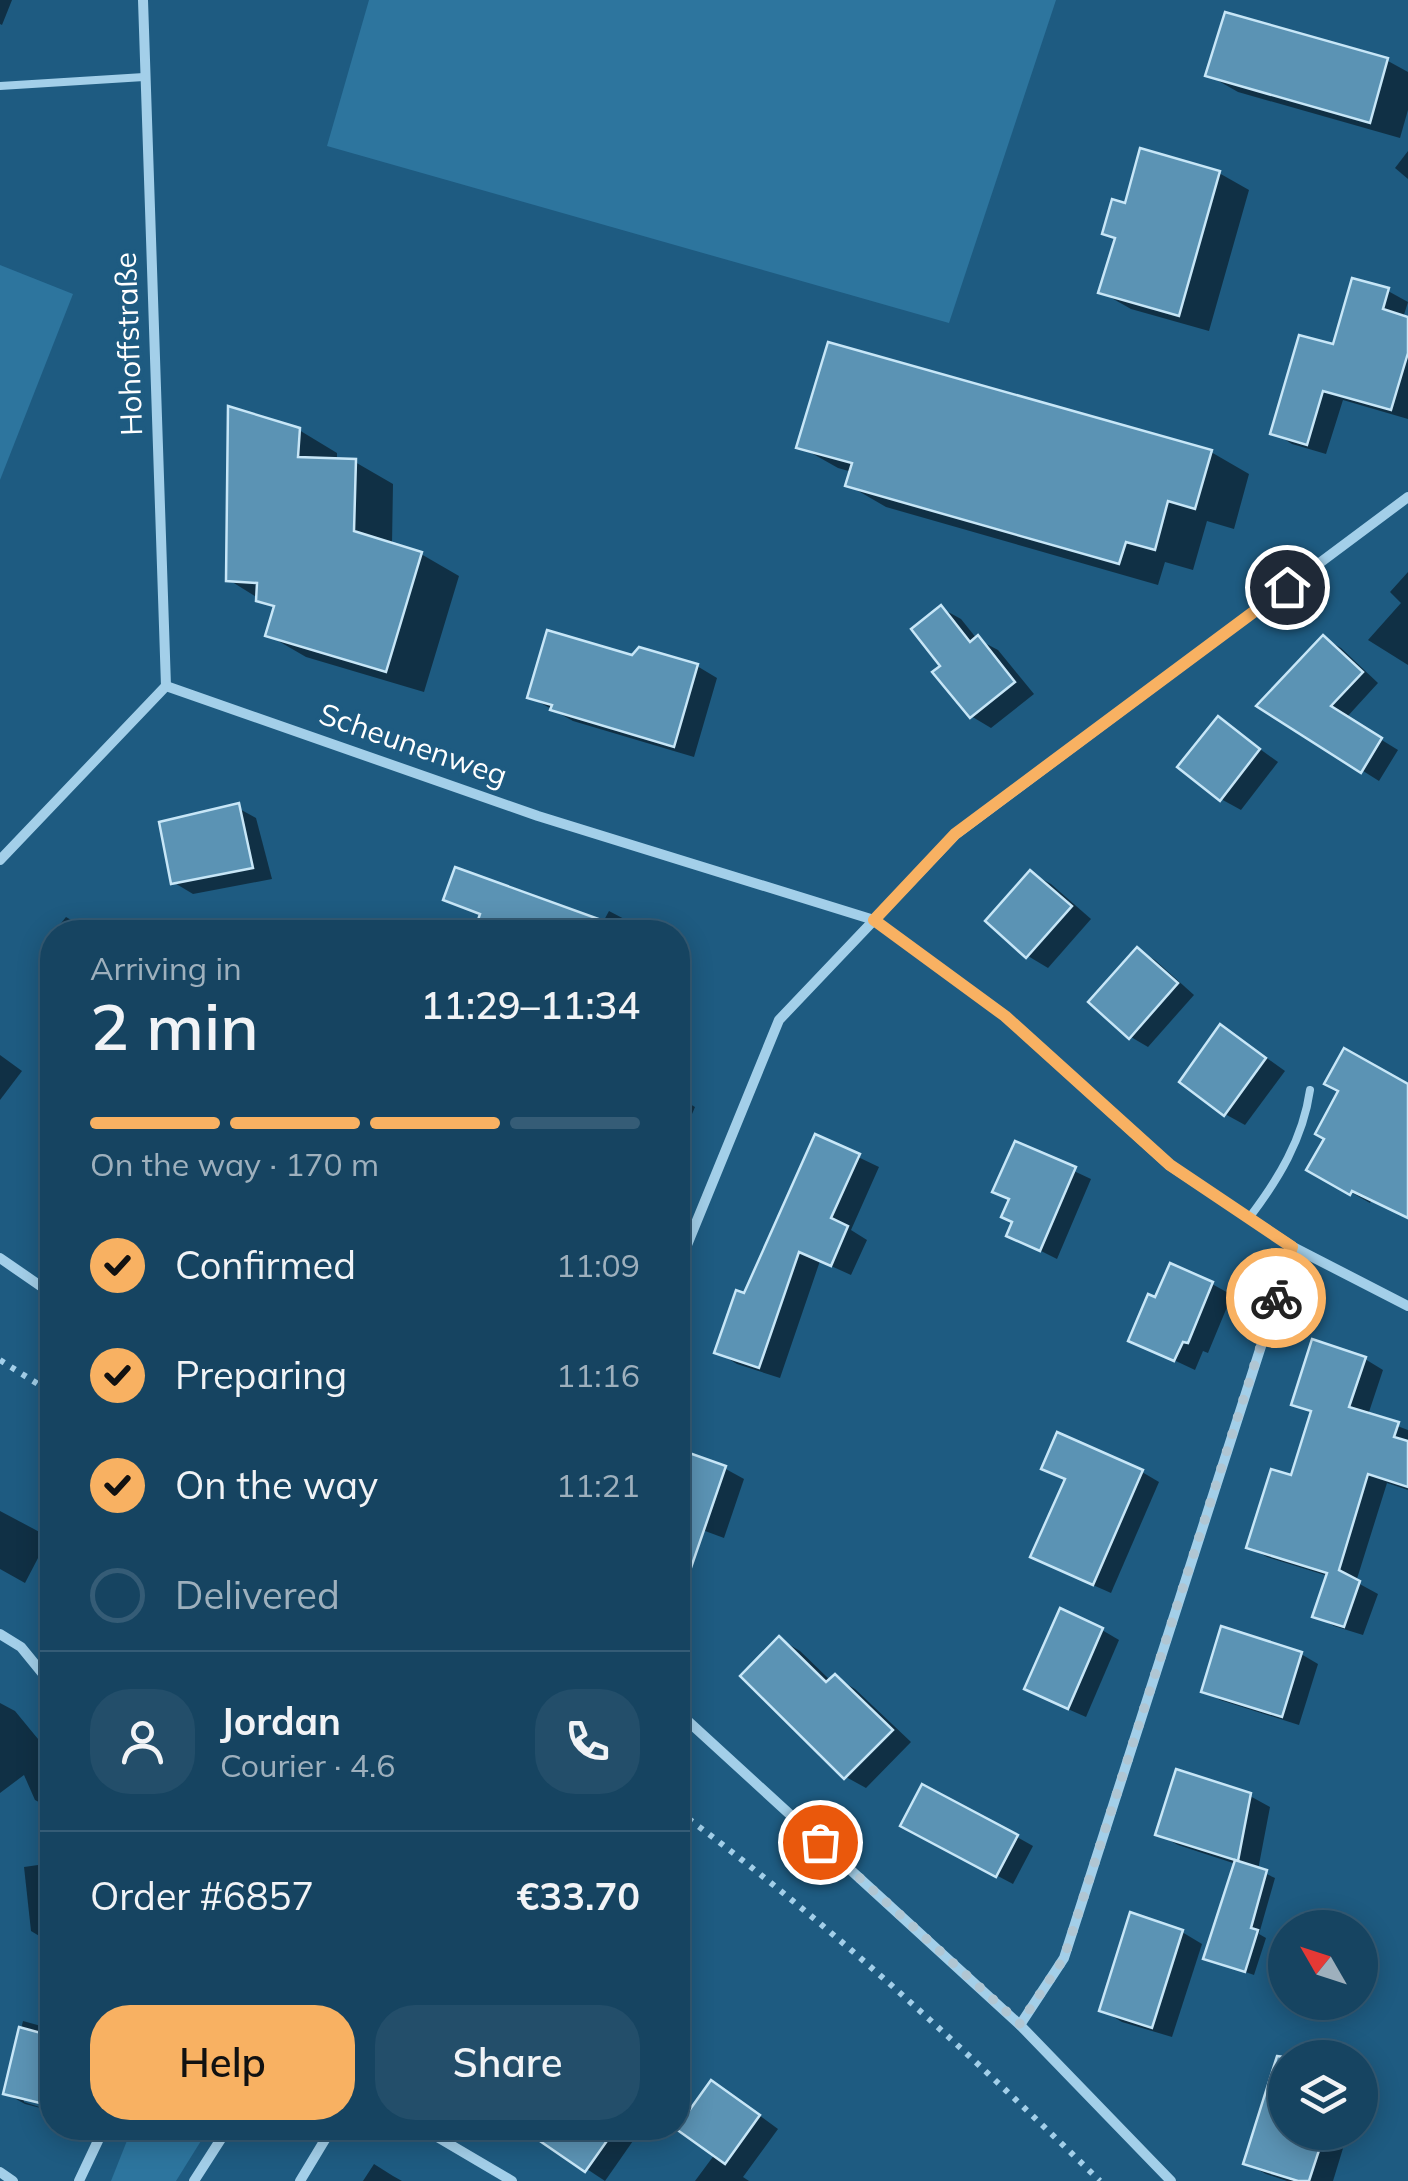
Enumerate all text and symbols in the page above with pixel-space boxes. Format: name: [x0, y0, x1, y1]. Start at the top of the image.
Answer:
street label: Hohoffstraße: [106, 252, 150, 436]
pin: [1245, 545, 1330, 630]
icon: home: [1260, 560, 1315, 615]
street label: Scheunenweg: [314, 694, 512, 794]
text: Arriving in: [90, 948, 242, 988]
text: 11:29–11:34: [420, 981, 640, 1029]
text: 2 min: [90, 985, 259, 1066]
text: On the way · 170 m: [90, 1144, 379, 1184]
icon: check: [90, 1238, 145, 1293]
text: Confirmed: [175, 1241, 356, 1289]
text: 11:09: [556, 1245, 640, 1285]
courier: [1226, 1248, 1326, 1348]
icon: bike: [1249, 1271, 1304, 1326]
icon: check: [90, 1348, 145, 1403]
text: Preparing: [175, 1351, 347, 1399]
text: 11:16: [556, 1355, 640, 1395]
icon: check: [90, 1458, 145, 1513]
text: On the way: [175, 1461, 378, 1509]
text: 11:21: [556, 1465, 640, 1505]
text: Delivered: [175, 1571, 340, 1619]
button: person: [90, 1689, 195, 1794]
button: phone: [535, 1689, 640, 1794]
text: Jordan: [220, 1697, 341, 1745]
text: Courier · 4.6: [220, 1745, 396, 1785]
pin: [778, 1800, 863, 1885]
icon: bag: [793, 1815, 848, 1870]
text: Order #6857: [90, 1872, 314, 1920]
text: €33.70: [517, 1872, 640, 1920]
north arrow: [1268, 1910, 1378, 2020]
map controls: [1268, 1910, 1378, 2150]
button: Help: [90, 2005, 355, 2120]
button: Share: [375, 2005, 640, 2120]
button: layers: [1268, 2040, 1378, 2150]

